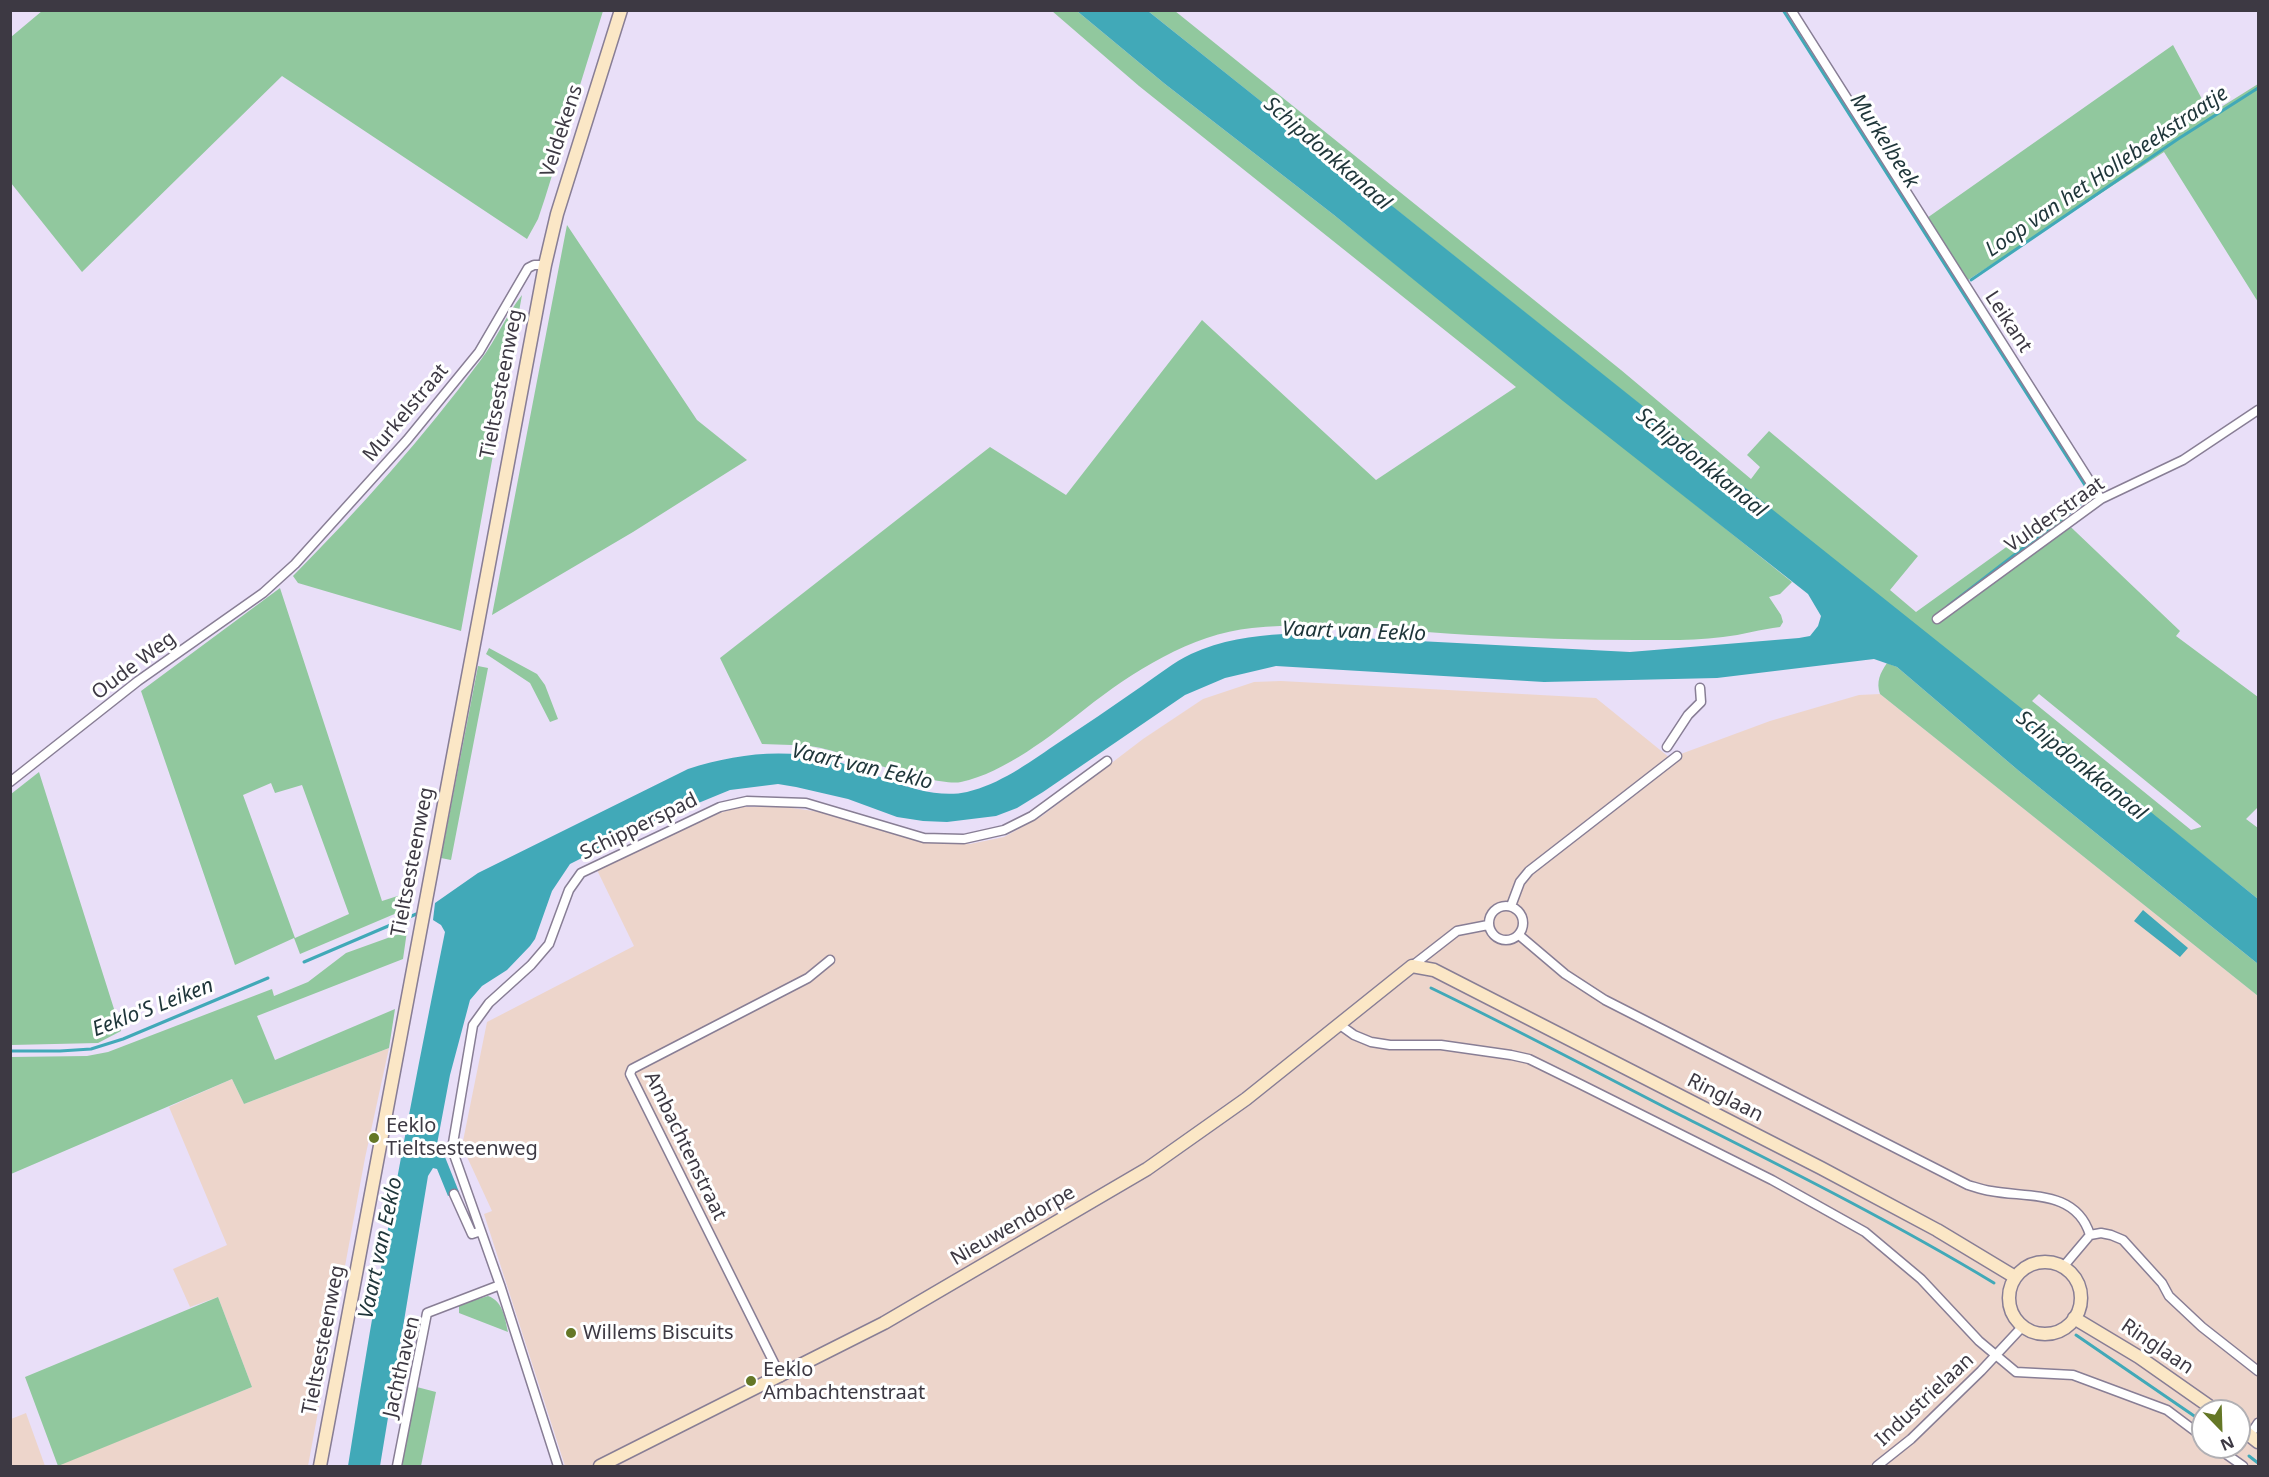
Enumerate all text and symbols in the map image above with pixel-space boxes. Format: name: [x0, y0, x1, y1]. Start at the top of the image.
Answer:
water label: Loop van het Hollebeekstraatje: [1981, 81, 2233, 263]
street label: Veldekens: [536, 82, 588, 180]
water label: Murkelbeek: [1844, 89, 1924, 193]
water label: Schipdonkkanaal: [1258, 92, 1396, 216]
street label: Leikant: [1979, 287, 2037, 357]
street label: Tieltsesteenweg: [476, 307, 528, 461]
street label: Murkelstraat: [358, 359, 454, 467]
water label: Schipdonkkanaal: [1631, 403, 1771, 523]
street label: Vulderstraat: [2001, 472, 2109, 558]
water label: Vaart van Eeklo: [1282, 617, 1426, 647]
street label: Oude Weg: [87, 627, 181, 705]
water label: Schipdonkkanaal: [2011, 706, 2151, 826]
water label: Vaart van Eeklo: [789, 739, 935, 795]
street label: Tieltsesteenweg: [387, 785, 439, 939]
street label: Schipperspad: [576, 788, 702, 866]
water label: Eeklo'S Leiken: [89, 973, 217, 1043]
street label: Ambachtenstraat: [639, 1068, 731, 1224]
street label: Ringlaan: [1683, 1069, 1767, 1127]
place label: Eeklo Tieltsesteenweg: [386, 1114, 538, 1161]
marker: Eeklo Tieltsesteenweg: [367, 1131, 381, 1145]
water label: Vaart van Eeklo: [354, 1175, 408, 1321]
street label: Nieuwendorpe: [947, 1181, 1079, 1271]
street label: Tieltsesteenweg: [298, 1263, 350, 1417]
street label: Jachthaven: [379, 1314, 425, 1420]
street label: Ringlaan: [2116, 1314, 2198, 1380]
place label: Willems Biscuits: [583, 1321, 733, 1345]
marker: Willems Biscuits: [564, 1326, 578, 1340]
street label: Industrielaan: [1871, 1349, 1979, 1451]
place label: Eeklo Ambachtenstraat: [763, 1358, 925, 1405]
marker: Eeklo Ambachtenstraat: [744, 1374, 758, 1388]
north arrow: [2191, 1399, 2251, 1459]
text: N: [2217, 1431, 2238, 1456]

